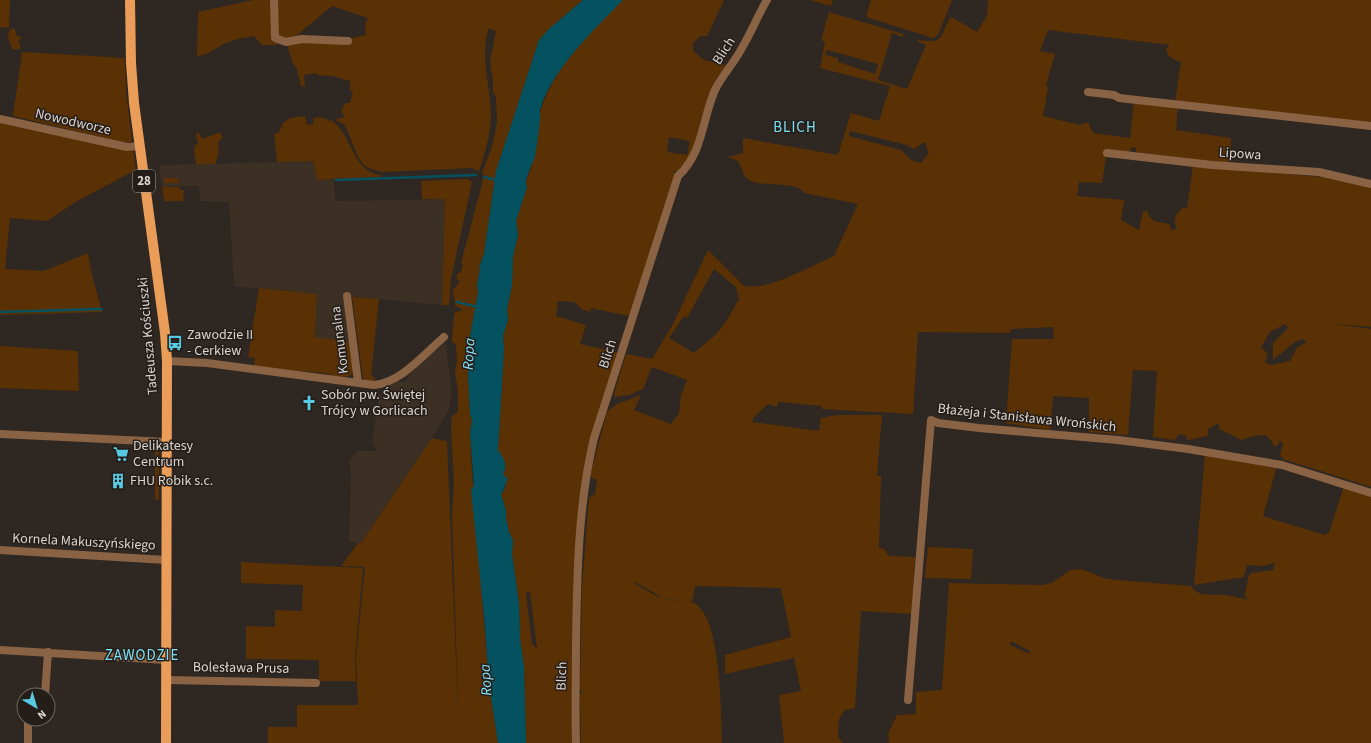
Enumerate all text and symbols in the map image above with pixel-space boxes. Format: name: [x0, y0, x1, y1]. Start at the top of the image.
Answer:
street label: Blich: [708, 33, 740, 69]
street label: Nowodworze: [33, 104, 113, 140]
district label: BLICH: [773, 117, 817, 138]
street label: Lipowa: [1218, 143, 1262, 165]
road number: 28: [133, 170, 155, 192]
street label: Tadeusza Kościuszki: [133, 276, 163, 396]
street label: Komunalna: [326, 305, 354, 375]
place label: Zawodzie II - Cerkiew: [187, 325, 253, 361]
bus stop icon: Zawodzie II - Cerkiew: [166, 334, 184, 352]
water label: Ropa: [458, 337, 480, 371]
street label: Blich: [594, 337, 622, 371]
place label: Sobór pw. Świętej Trójcy w Gorlicach: [321, 385, 428, 421]
church icon: Sobór pw. Świętej Trójcy w Gorlicach: [300, 394, 318, 412]
street label: Błażeja i Stanisława Wrońskich: [937, 399, 1117, 437]
place label: Delikatesy Centrum: [133, 436, 194, 472]
supermarket icon: Delikatesy Centrum: [112, 445, 130, 463]
place label: FHU Robik s.c.: [130, 471, 213, 491]
building icon: FHU Robik s.c.: [109, 472, 127, 490]
street label: Kornela Makuszyńskiego: [12, 528, 156, 556]
district label: ZAWODZIE: [105, 645, 179, 666]
street label: Bolesława Prusa: [193, 657, 289, 679]
street label: Blich: [551, 661, 573, 691]
water label: Ropa: [474, 663, 498, 697]
north arrow: [16, 687, 56, 727]
text: N: [34, 706, 49, 723]

